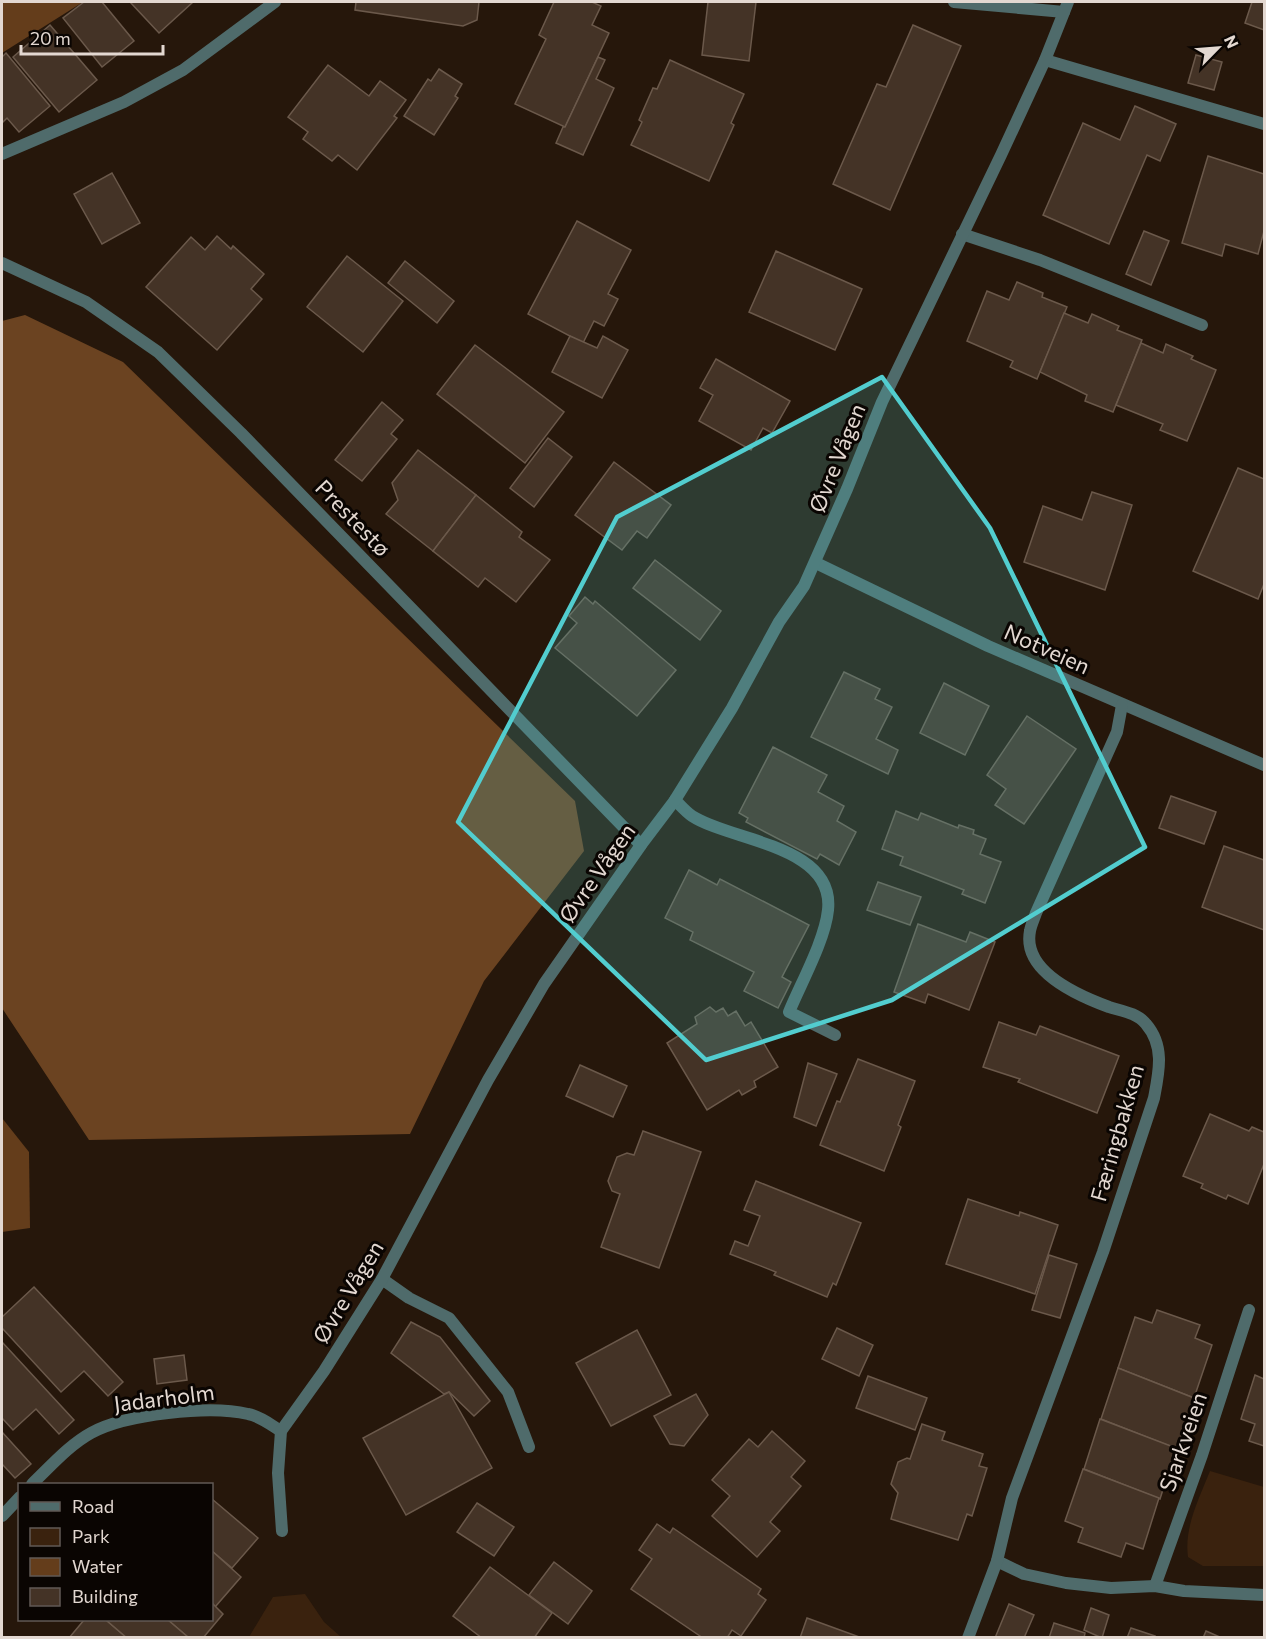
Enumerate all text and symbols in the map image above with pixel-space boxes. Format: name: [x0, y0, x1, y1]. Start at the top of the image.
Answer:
scale bar: [21, 18, 164, 56]
north arrow: [1188, 18, 1248, 78]
text: 20 m: [30, 27, 71, 49]
text: N: [1221, 32, 1243, 51]
street label: Øvre Vågen: [803, 400, 871, 516]
street label: Prestestø: [310, 474, 396, 562]
street label: Notveien: [1000, 618, 1094, 679]
street label: Øvre Vågen: [553, 818, 641, 927]
street label: Færingbakken: [1084, 1061, 1149, 1204]
street label: Øvre Vågen: [306, 1236, 389, 1348]
street label: Jadarholm: [112, 1378, 216, 1417]
street label: Sjarkveien: [1153, 1389, 1212, 1495]
legend: [18, 1483, 213, 1621]
text: Road: [72, 1495, 114, 1517]
text: Park: [72, 1525, 110, 1547]
text: Water: [72, 1555, 123, 1577]
text: Building: [72, 1585, 138, 1607]

